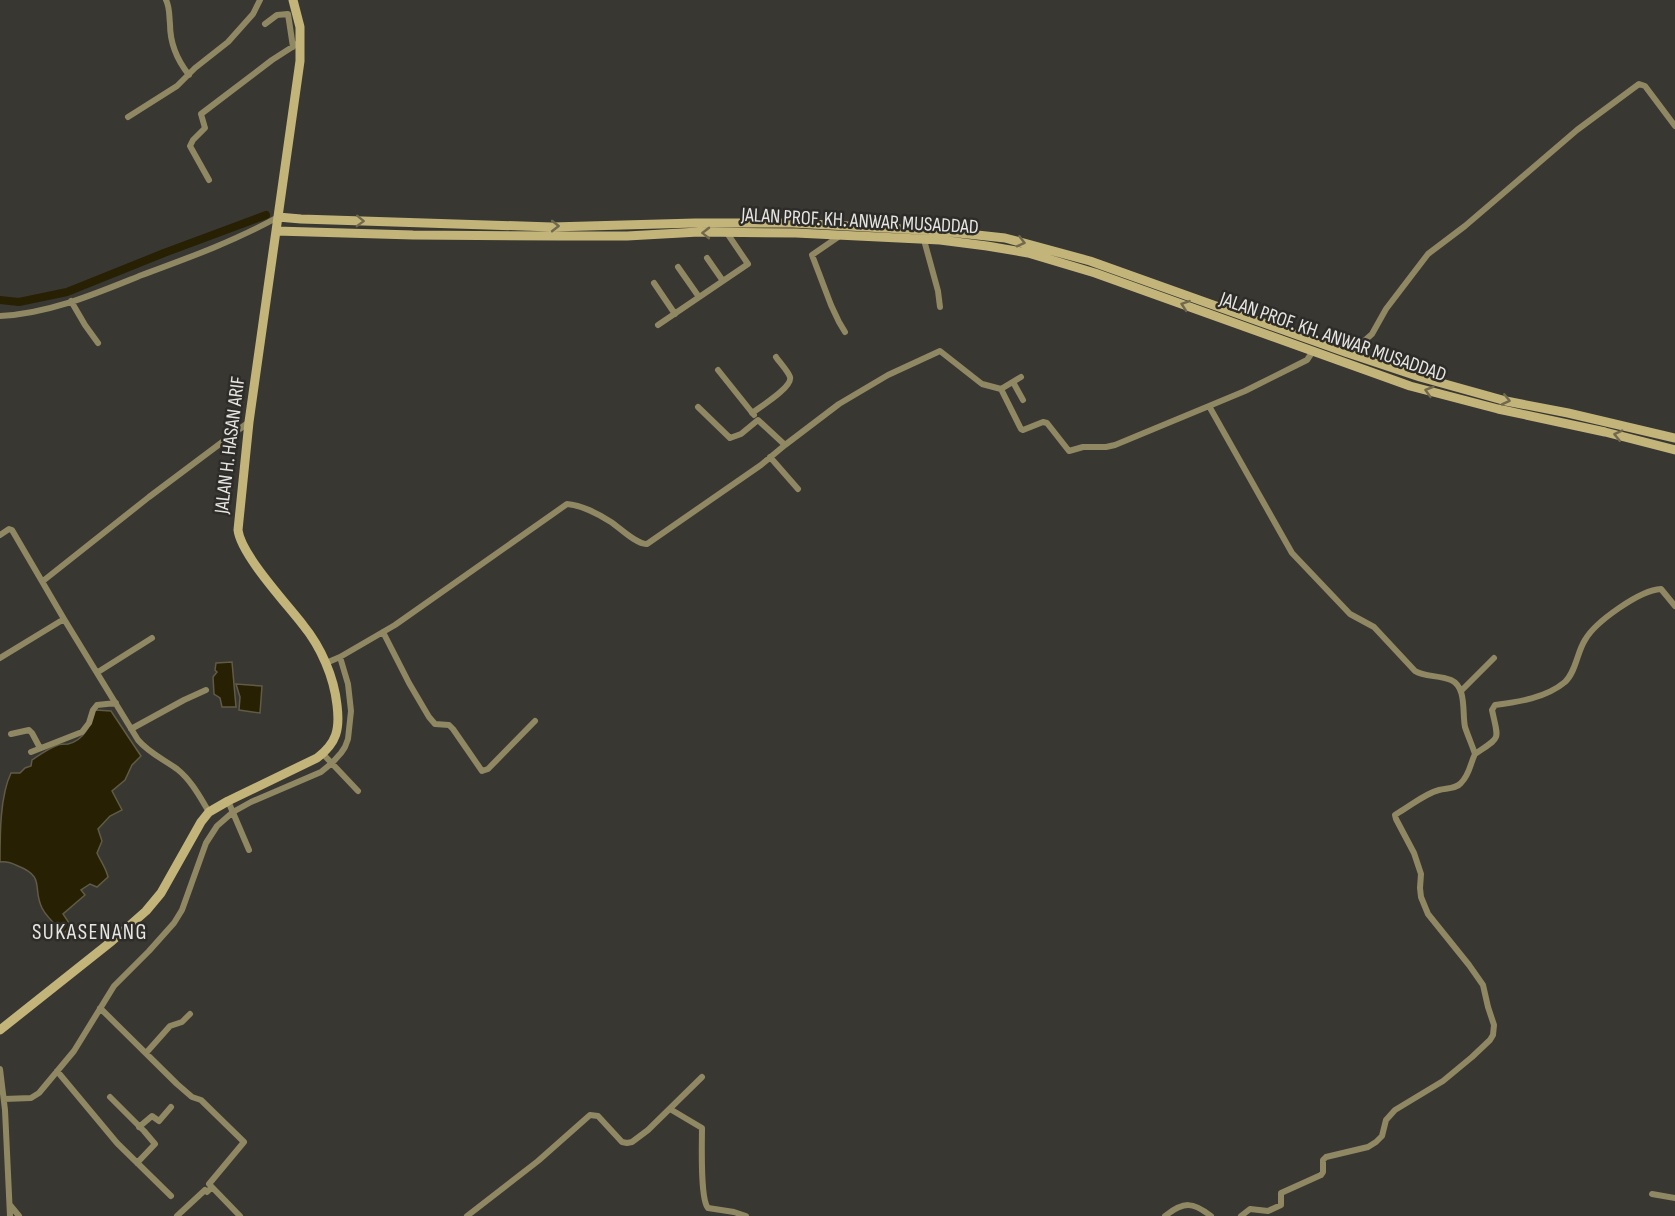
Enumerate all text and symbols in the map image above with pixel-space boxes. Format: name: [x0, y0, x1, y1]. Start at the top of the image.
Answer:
street label: JALAN PROF. KH. ANWAR MUSADDAD: [740, 203, 979, 239]
one-way arrow: [355, 215, 364, 227]
one-way arrow: [550, 220, 559, 232]
one-way arrow: [701, 226, 710, 239]
one-way arrow: [1016, 235, 1026, 247]
street label: JALAN PROF. KH. ANWAR MUSADDAD: [1216, 287, 1449, 387]
one-way arrow: [1180, 300, 1191, 313]
street label: JALAN H. HASAN ARIF: [210, 375, 250, 516]
one-way arrow: [1424, 386, 1435, 398]
one-way arrow: [1501, 393, 1511, 406]
one-way arrow: [1614, 430, 1624, 443]
district label: SUKASENANG: [32, 919, 148, 946]

